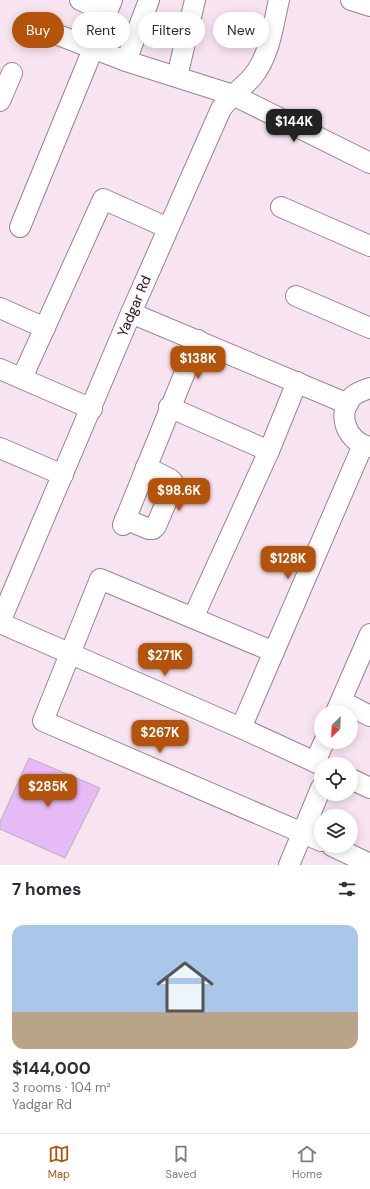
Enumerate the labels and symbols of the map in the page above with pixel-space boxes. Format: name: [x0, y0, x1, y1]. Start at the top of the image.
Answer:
pin: $144K: [266, 109, 322, 143]
street label: Yadgar Rd: [113, 273, 155, 339]
pin: $138K: [170, 346, 226, 380]
pin: $98.6K: [146, 478, 212, 512]
pin: $128K: [260, 546, 316, 580]
pin: $271K: [137, 643, 193, 677]
north arrow: [314, 705, 358, 749]
pin: $267K: [132, 720, 188, 754]
pin: $285K: [20, 774, 76, 808]

